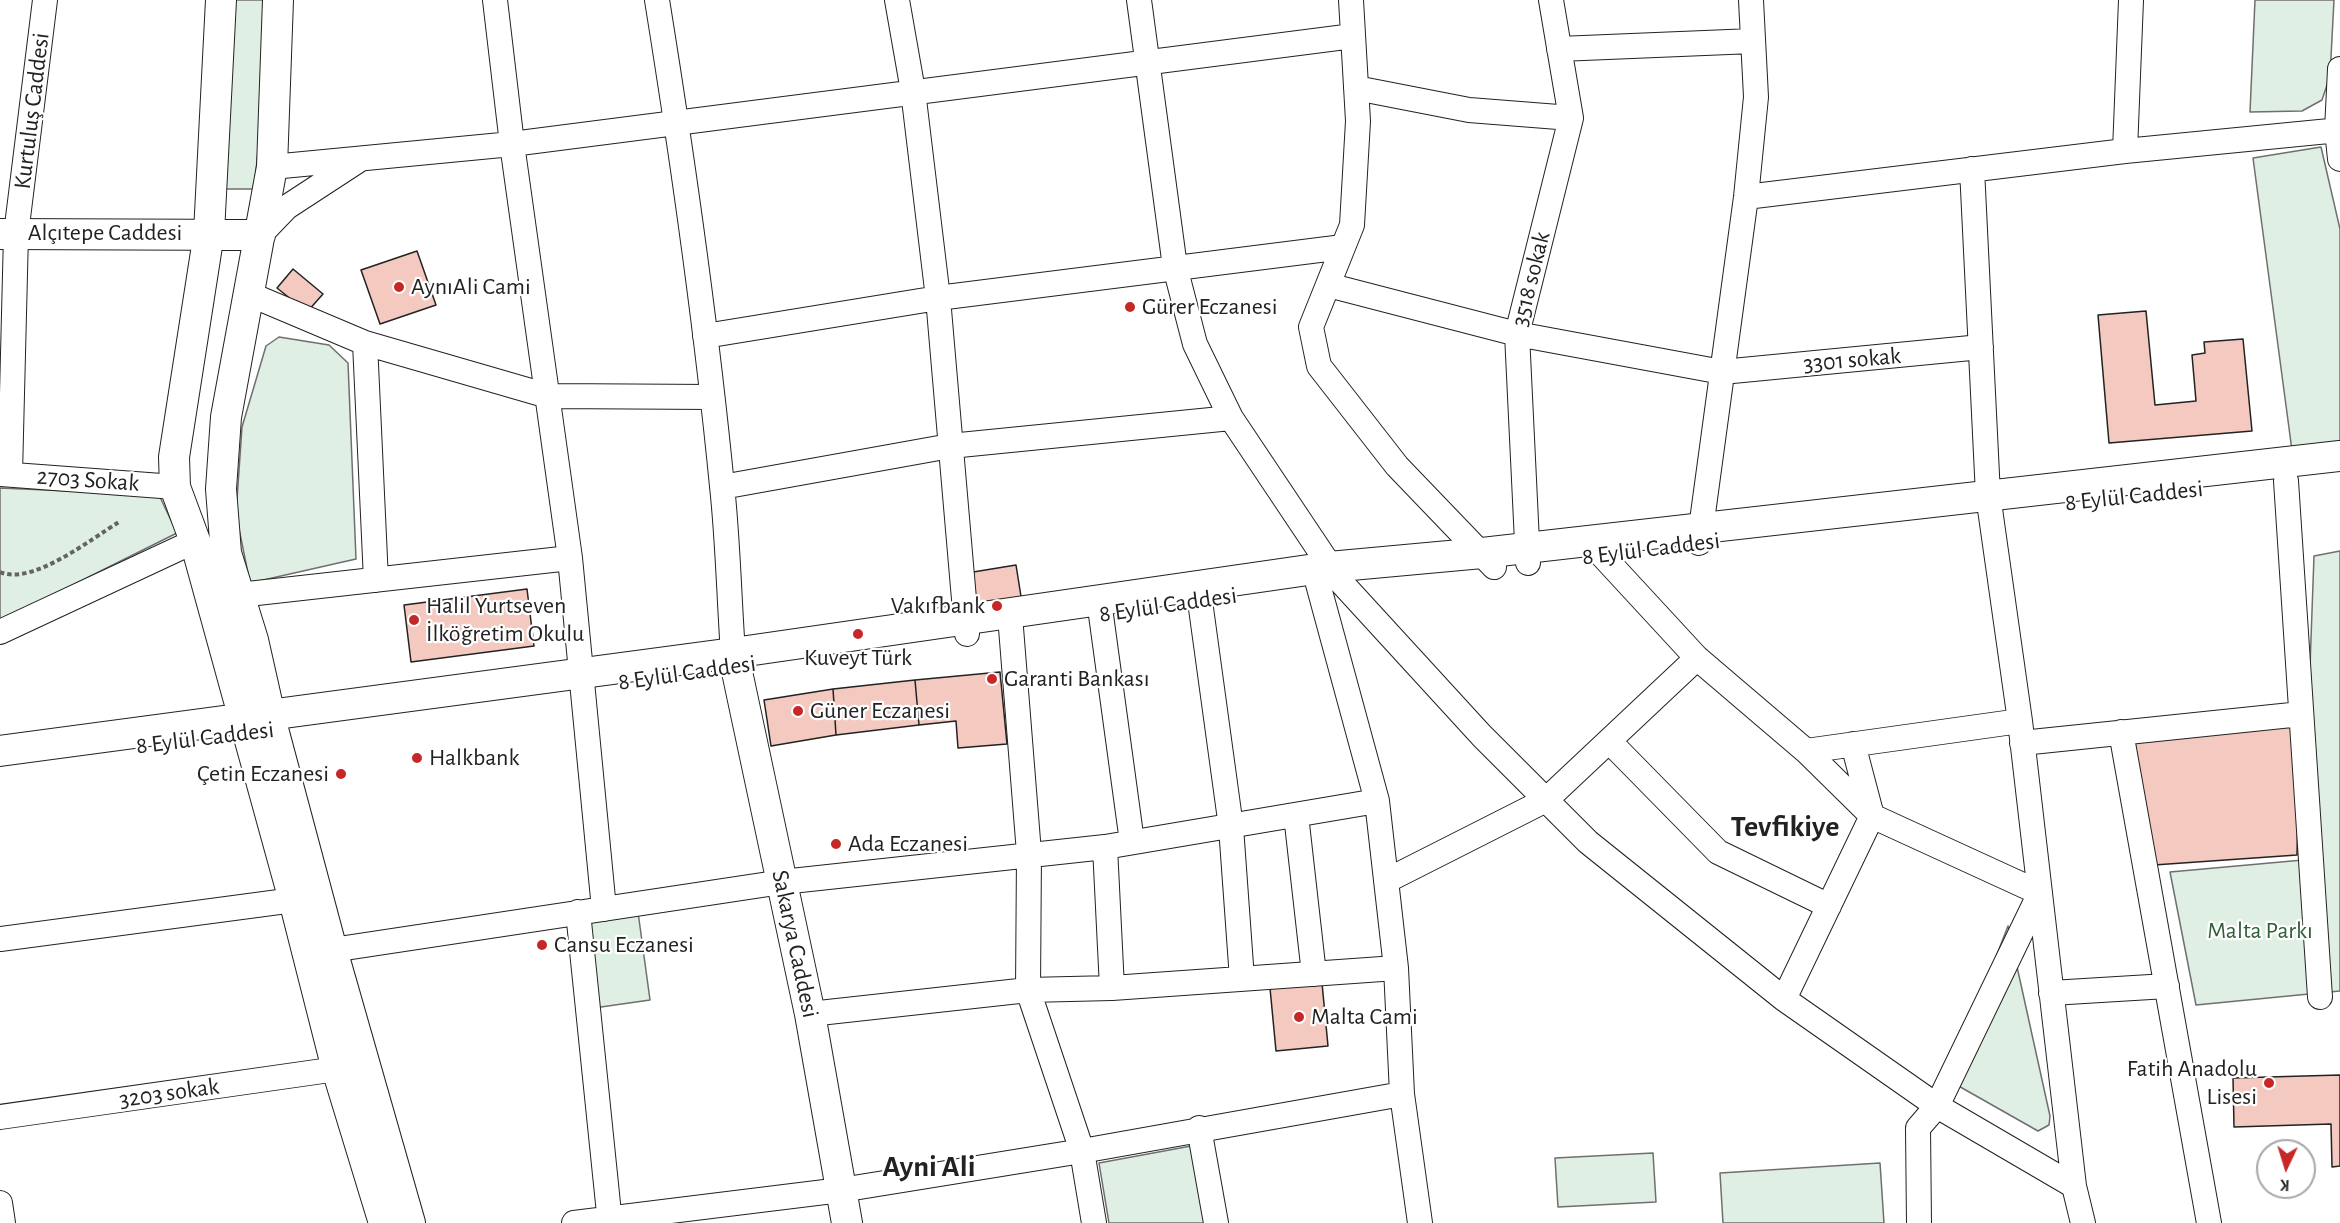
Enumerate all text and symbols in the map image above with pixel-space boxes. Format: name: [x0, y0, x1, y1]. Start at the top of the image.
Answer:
street label: Kurtuluş Caddesi: [8, 31, 56, 191]
street label: Alçıtepe Caddesi: [28, 219, 182, 247]
street label: 3518 sokak: [1505, 229, 1557, 329]
place label: AynıAli Cami: [411, 273, 531, 301]
marker: AynıAli Cami: [392, 280, 406, 294]
place label: Gürer Eczanesi: [1142, 293, 1277, 321]
marker: Gürer Eczanesi: [1123, 300, 1137, 314]
street label: 3301 sokak: [1802, 341, 1902, 379]
street label: 2703 Sokak: [36, 462, 140, 498]
street label: 8 Eylül Caddesi: [2064, 474, 2204, 518]
street label: 8 Eylül Caddesi: [1580, 526, 1722, 572]
street label: 8 Eylül Caddesi: [1097, 581, 1239, 629]
place label: Halil Yurtseven İlköğretim Okulu: [426, 592, 584, 648]
place label: Vakıfbank: [891, 592, 985, 620]
marker: Vakıfbank: [990, 599, 1004, 613]
marker: Halil Yurtseven İlköğretim Okulu: [407, 613, 421, 627]
marker: Kuveyt Türk: [851, 627, 865, 641]
place label: Kuveyt Türk: [804, 644, 912, 672]
street label: 8 Eylül Caddesi: [616, 649, 758, 697]
place label: Garanti Bankası: [1004, 665, 1150, 693]
marker: Garanti Bankası: [985, 672, 999, 686]
place label: Güner Eczanesi: [810, 697, 950, 725]
marker: Güner Eczanesi: [791, 704, 805, 718]
street label: 8 Eylül Caddesi: [134, 715, 276, 761]
place label: Halkbank: [429, 744, 519, 772]
marker: Halkbank: [410, 751, 424, 765]
place label: Çetin Eczanesi: [197, 760, 329, 788]
marker: Çetin Eczanesi: [334, 767, 348, 781]
district label: Tevfikiye: [1731, 809, 1839, 845]
place label: Ada Eczanesi: [848, 830, 968, 858]
marker: Ada Eczanesi: [829, 837, 843, 851]
street label: Sakarya Caddesi: [765, 867, 825, 1021]
park label: Malta Parkı: [2207, 917, 2313, 945]
place label: Cansu Eczanesi: [554, 931, 694, 959]
marker: Cansu Eczanesi: [535, 938, 549, 952]
place label: Malta Cami: [1311, 1003, 1418, 1031]
marker: Malta Cami: [1292, 1010, 1306, 1024]
place label: Fatih Anadolu Lisesi: [2127, 1055, 2257, 1111]
street label: 3203 sokak: [117, 1072, 221, 1114]
marker: Fatih Anadolu Lisesi: [2262, 1076, 2276, 1090]
north arrow: [2256, 1139, 2316, 1199]
district label: Ayni Ali: [883, 1149, 975, 1185]
text: K: [2280, 1177, 2290, 1193]

